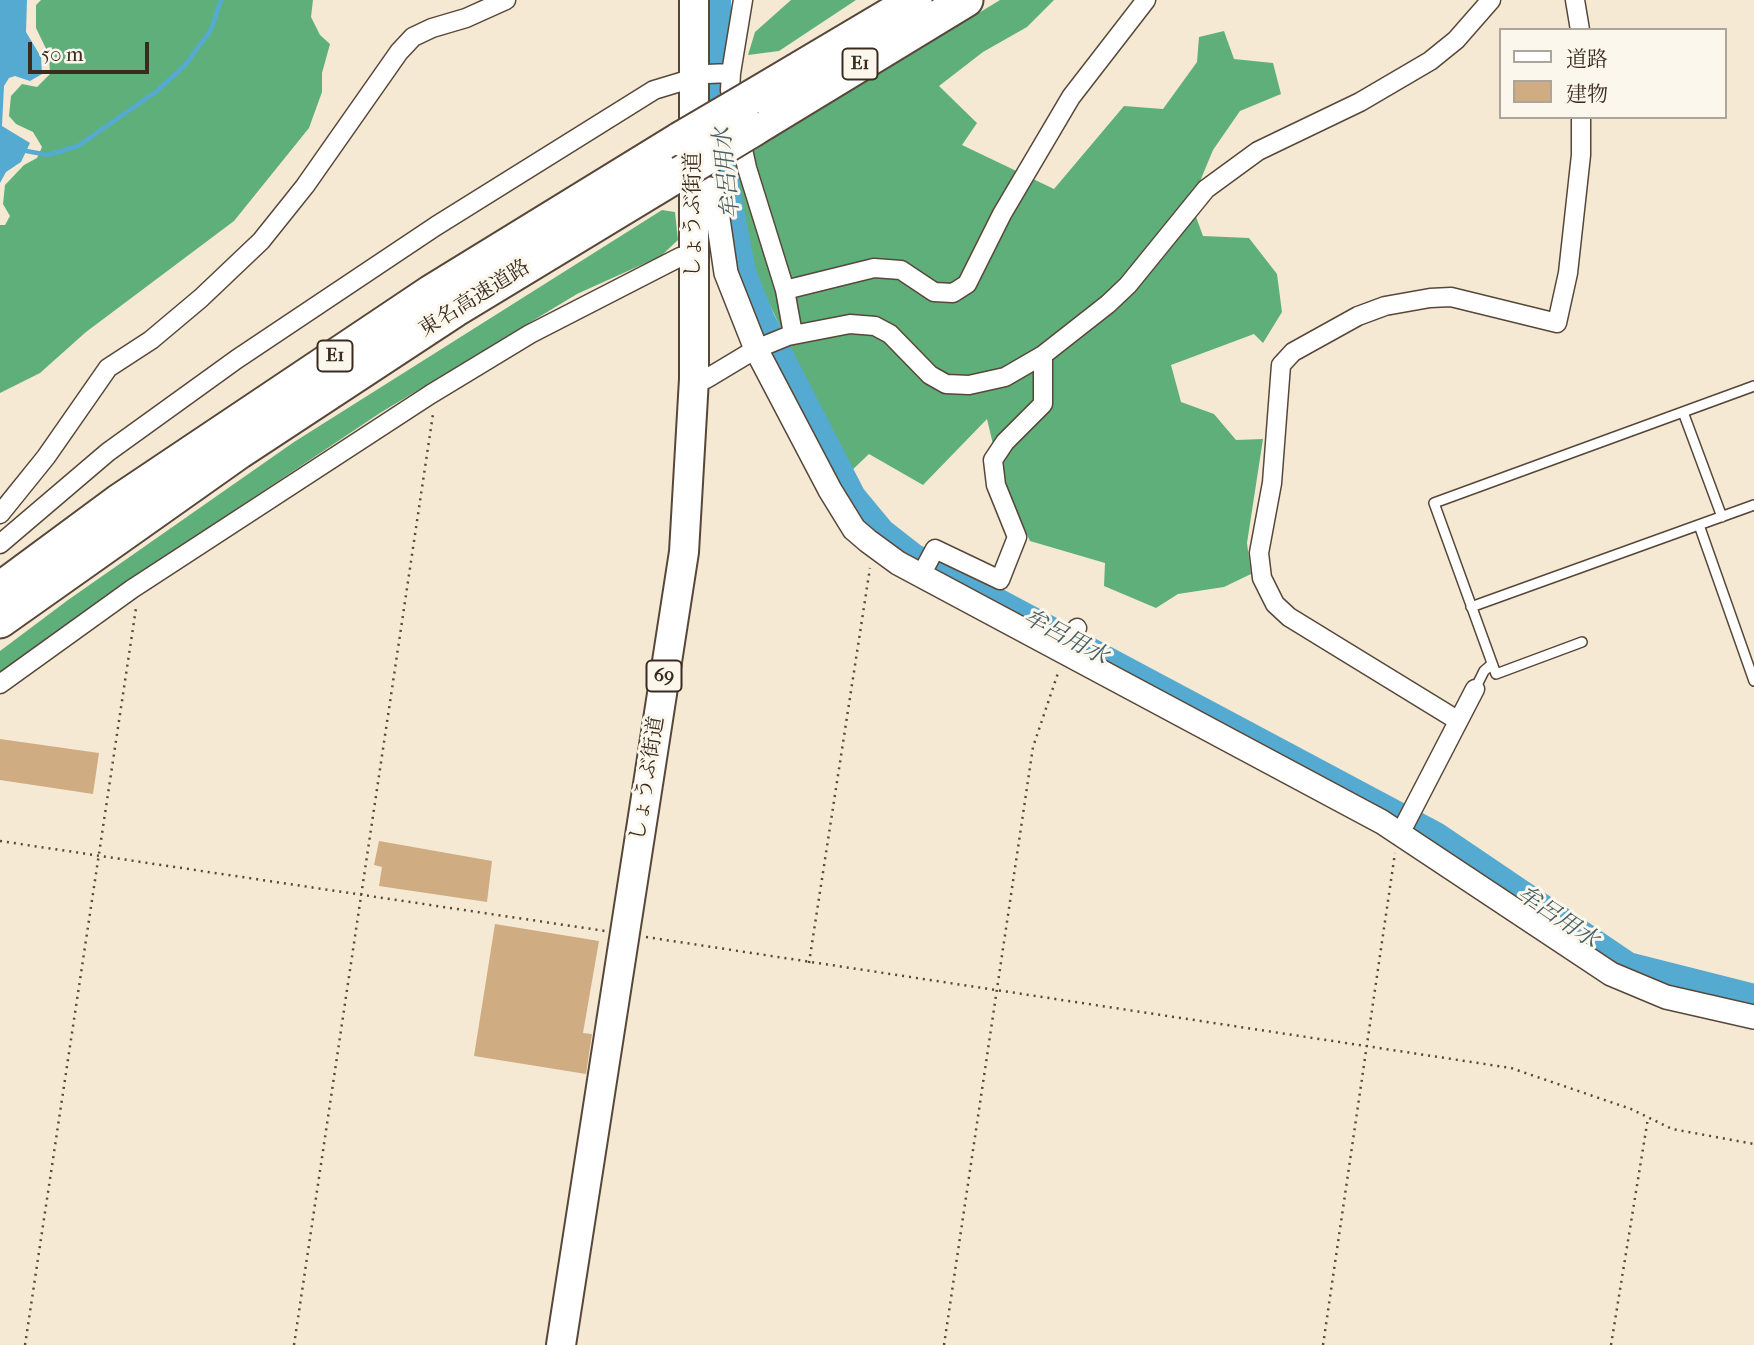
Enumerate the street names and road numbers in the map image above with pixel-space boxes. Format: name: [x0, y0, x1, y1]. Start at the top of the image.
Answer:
road number: E1: [842, 48, 878, 80]
street label: しょうぶ街道: [681, 152, 707, 278]
street label: 東名高速道路: [415, 255, 535, 343]
road number: E1: [318, 340, 352, 372]
road number: 69: [646, 660, 682, 692]
street label: しょうぶ街道: [626, 715, 670, 843]

